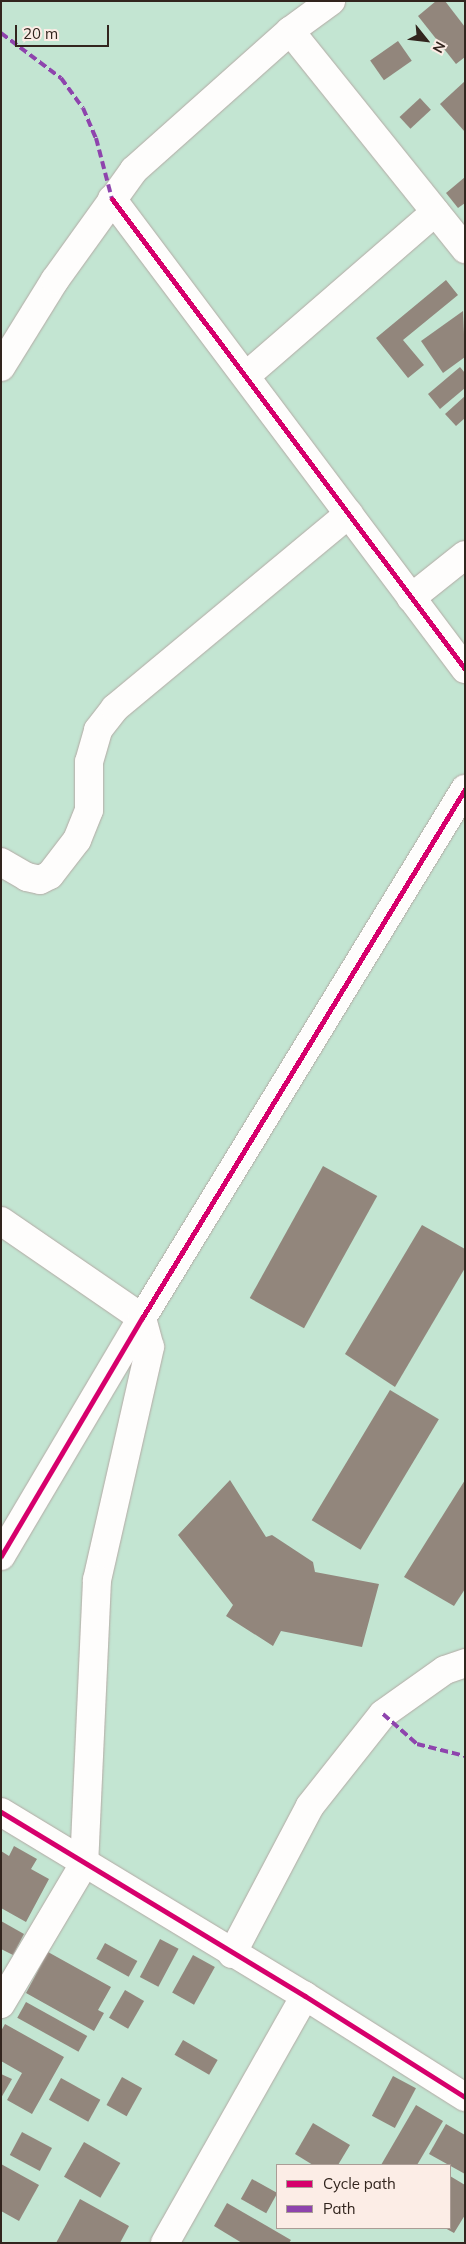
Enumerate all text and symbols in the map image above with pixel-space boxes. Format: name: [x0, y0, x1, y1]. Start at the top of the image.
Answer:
scale bar: [18, 15, 111, 47]
north arrow: [401, 15, 451, 65]
text: 20 m: [23, 24, 58, 43]
text: N: [429, 38, 450, 56]
legend: [276, 2164, 451, 2229]
text: Cycle path: [323, 2174, 396, 2193]
text: Path: [323, 2199, 355, 2218]

